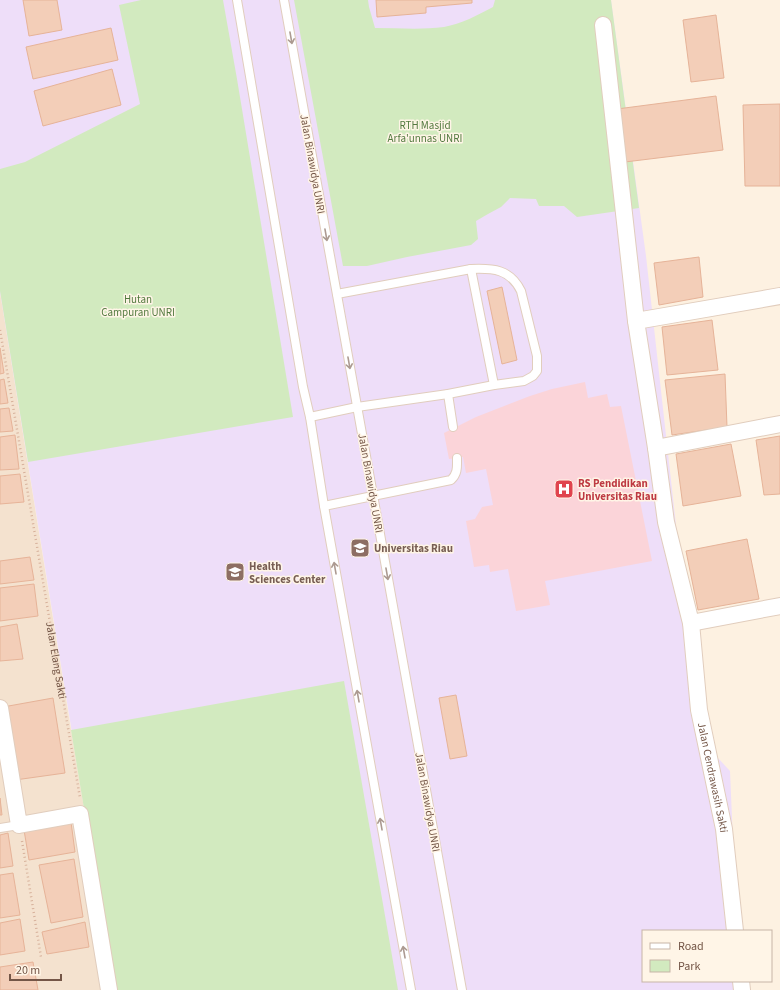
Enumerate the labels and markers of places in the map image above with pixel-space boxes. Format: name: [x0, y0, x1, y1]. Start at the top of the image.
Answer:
place label: RS Pendidikan Universitas Riau: [578, 476, 657, 504]
hospital icon: RS Pendidikan Universitas Riau: [553, 478, 575, 500]
school or university icon: Universitas Riau: [349, 537, 371, 559]
place label: Universitas Riau: [374, 541, 453, 556]
place label: Health Sciences Center: [249, 559, 326, 587]
school or university icon: Health Sciences Center: [224, 561, 246, 583]

